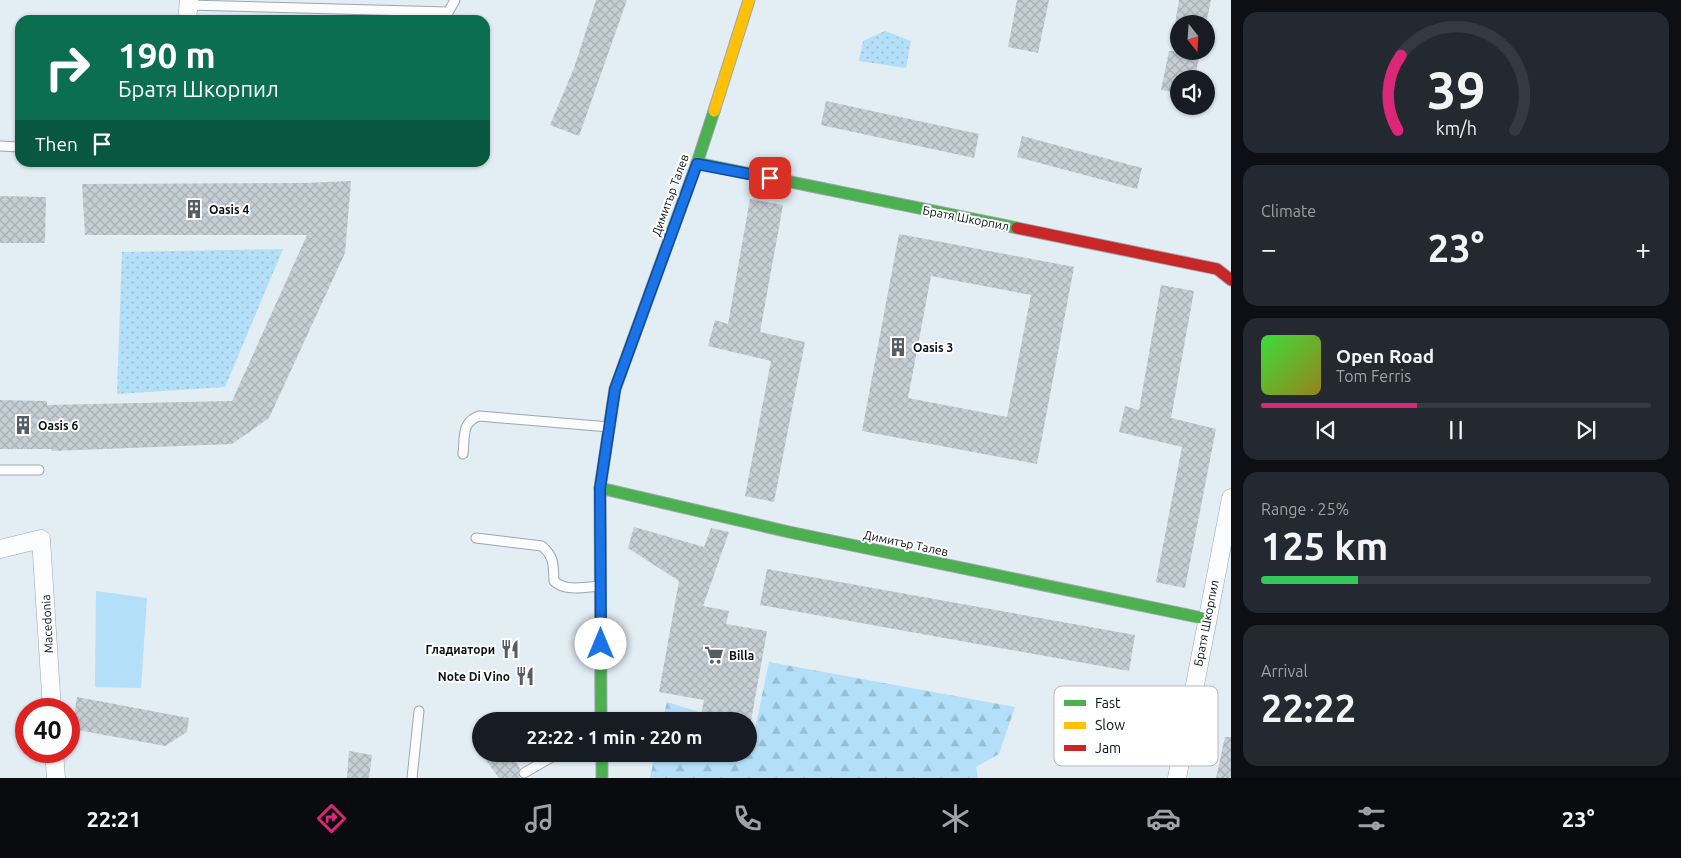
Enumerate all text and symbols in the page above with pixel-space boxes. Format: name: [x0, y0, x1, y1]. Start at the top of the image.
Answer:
north arrow: [1170, 15, 1215, 60]
map controls: [1170, 15, 1215, 115]
icon: right: [35, 35, 100, 100]
text: 190 m: [118, 35, 216, 75]
text: 39: [1427, 61, 1485, 119]
button: sound: [1170, 70, 1215, 115]
text: Братя Шкорпил: [118, 76, 279, 101]
text: km/h: [1435, 118, 1477, 138]
icon: arrive: [88, 130, 116, 158]
text: Then: [35, 133, 78, 155]
street label: Димитър Талев: [649, 152, 691, 238]
pin: [749, 157, 791, 199]
icon: arrive: [756, 164, 784, 192]
building icon: Oasis 4: [183, 198, 205, 220]
text: Climate: [1261, 202, 1316, 220]
place label: Oasis 4: [209, 203, 249, 216]
street label: Братя Шкорпил: [922, 203, 1010, 233]
text: 23°: [1428, 227, 1484, 269]
text: −: [1261, 233, 1277, 264]
text: +: [1635, 233, 1651, 264]
building icon: Oasis 3: [887, 336, 909, 358]
place label: Oasis 3: [913, 341, 953, 354]
text: Open Road: [1336, 345, 1434, 367]
text: Tom Ferris: [1336, 367, 1411, 385]
building icon: Oasis 6: [12, 414, 34, 436]
icon: previous: [1312, 416, 1340, 444]
icon: pause: [1442, 416, 1470, 444]
icon: next: [1572, 416, 1600, 444]
place label: Oasis 6: [38, 419, 78, 432]
text: Range · 25%: [1261, 500, 1349, 518]
text: 125 km: [1261, 525, 1388, 567]
street label: Димитър Талев: [862, 528, 950, 558]
street label: Братя Шкорпил: [1191, 579, 1221, 667]
street label: Macedonia: [39, 594, 55, 654]
position arrow: [574, 617, 626, 669]
restaurant icon: Гладиатори: [499, 638, 521, 660]
place label: Гладиатори: [426, 643, 495, 656]
supermarket icon: Billa: [703, 644, 725, 666]
place label: Billa: [729, 649, 754, 662]
text: Arrival: [1261, 662, 1308, 680]
restaurant icon: Note Di Vino: [514, 665, 536, 687]
place label: Note Di Vino: [438, 670, 510, 683]
legend: [1054, 686, 1218, 766]
text: 22:22: [1261, 687, 1356, 729]
text: Fast: [1095, 695, 1121, 711]
speed limit sign: 40: [15, 698, 80, 763]
text: Slow: [1095, 717, 1125, 733]
text: 22:22 · 1 min · 220 m: [527, 726, 702, 748]
text: Jam: [1095, 740, 1121, 756]
icon: directions: [314, 801, 349, 836]
icon: music: [522, 801, 557, 836]
icon: phone: [730, 801, 765, 836]
icon: climate: [938, 801, 973, 836]
icon: car: [1146, 801, 1181, 836]
icon: filters: [1354, 801, 1389, 836]
text: 22:21: [86, 806, 142, 831]
text: 23°: [1562, 806, 1594, 831]

